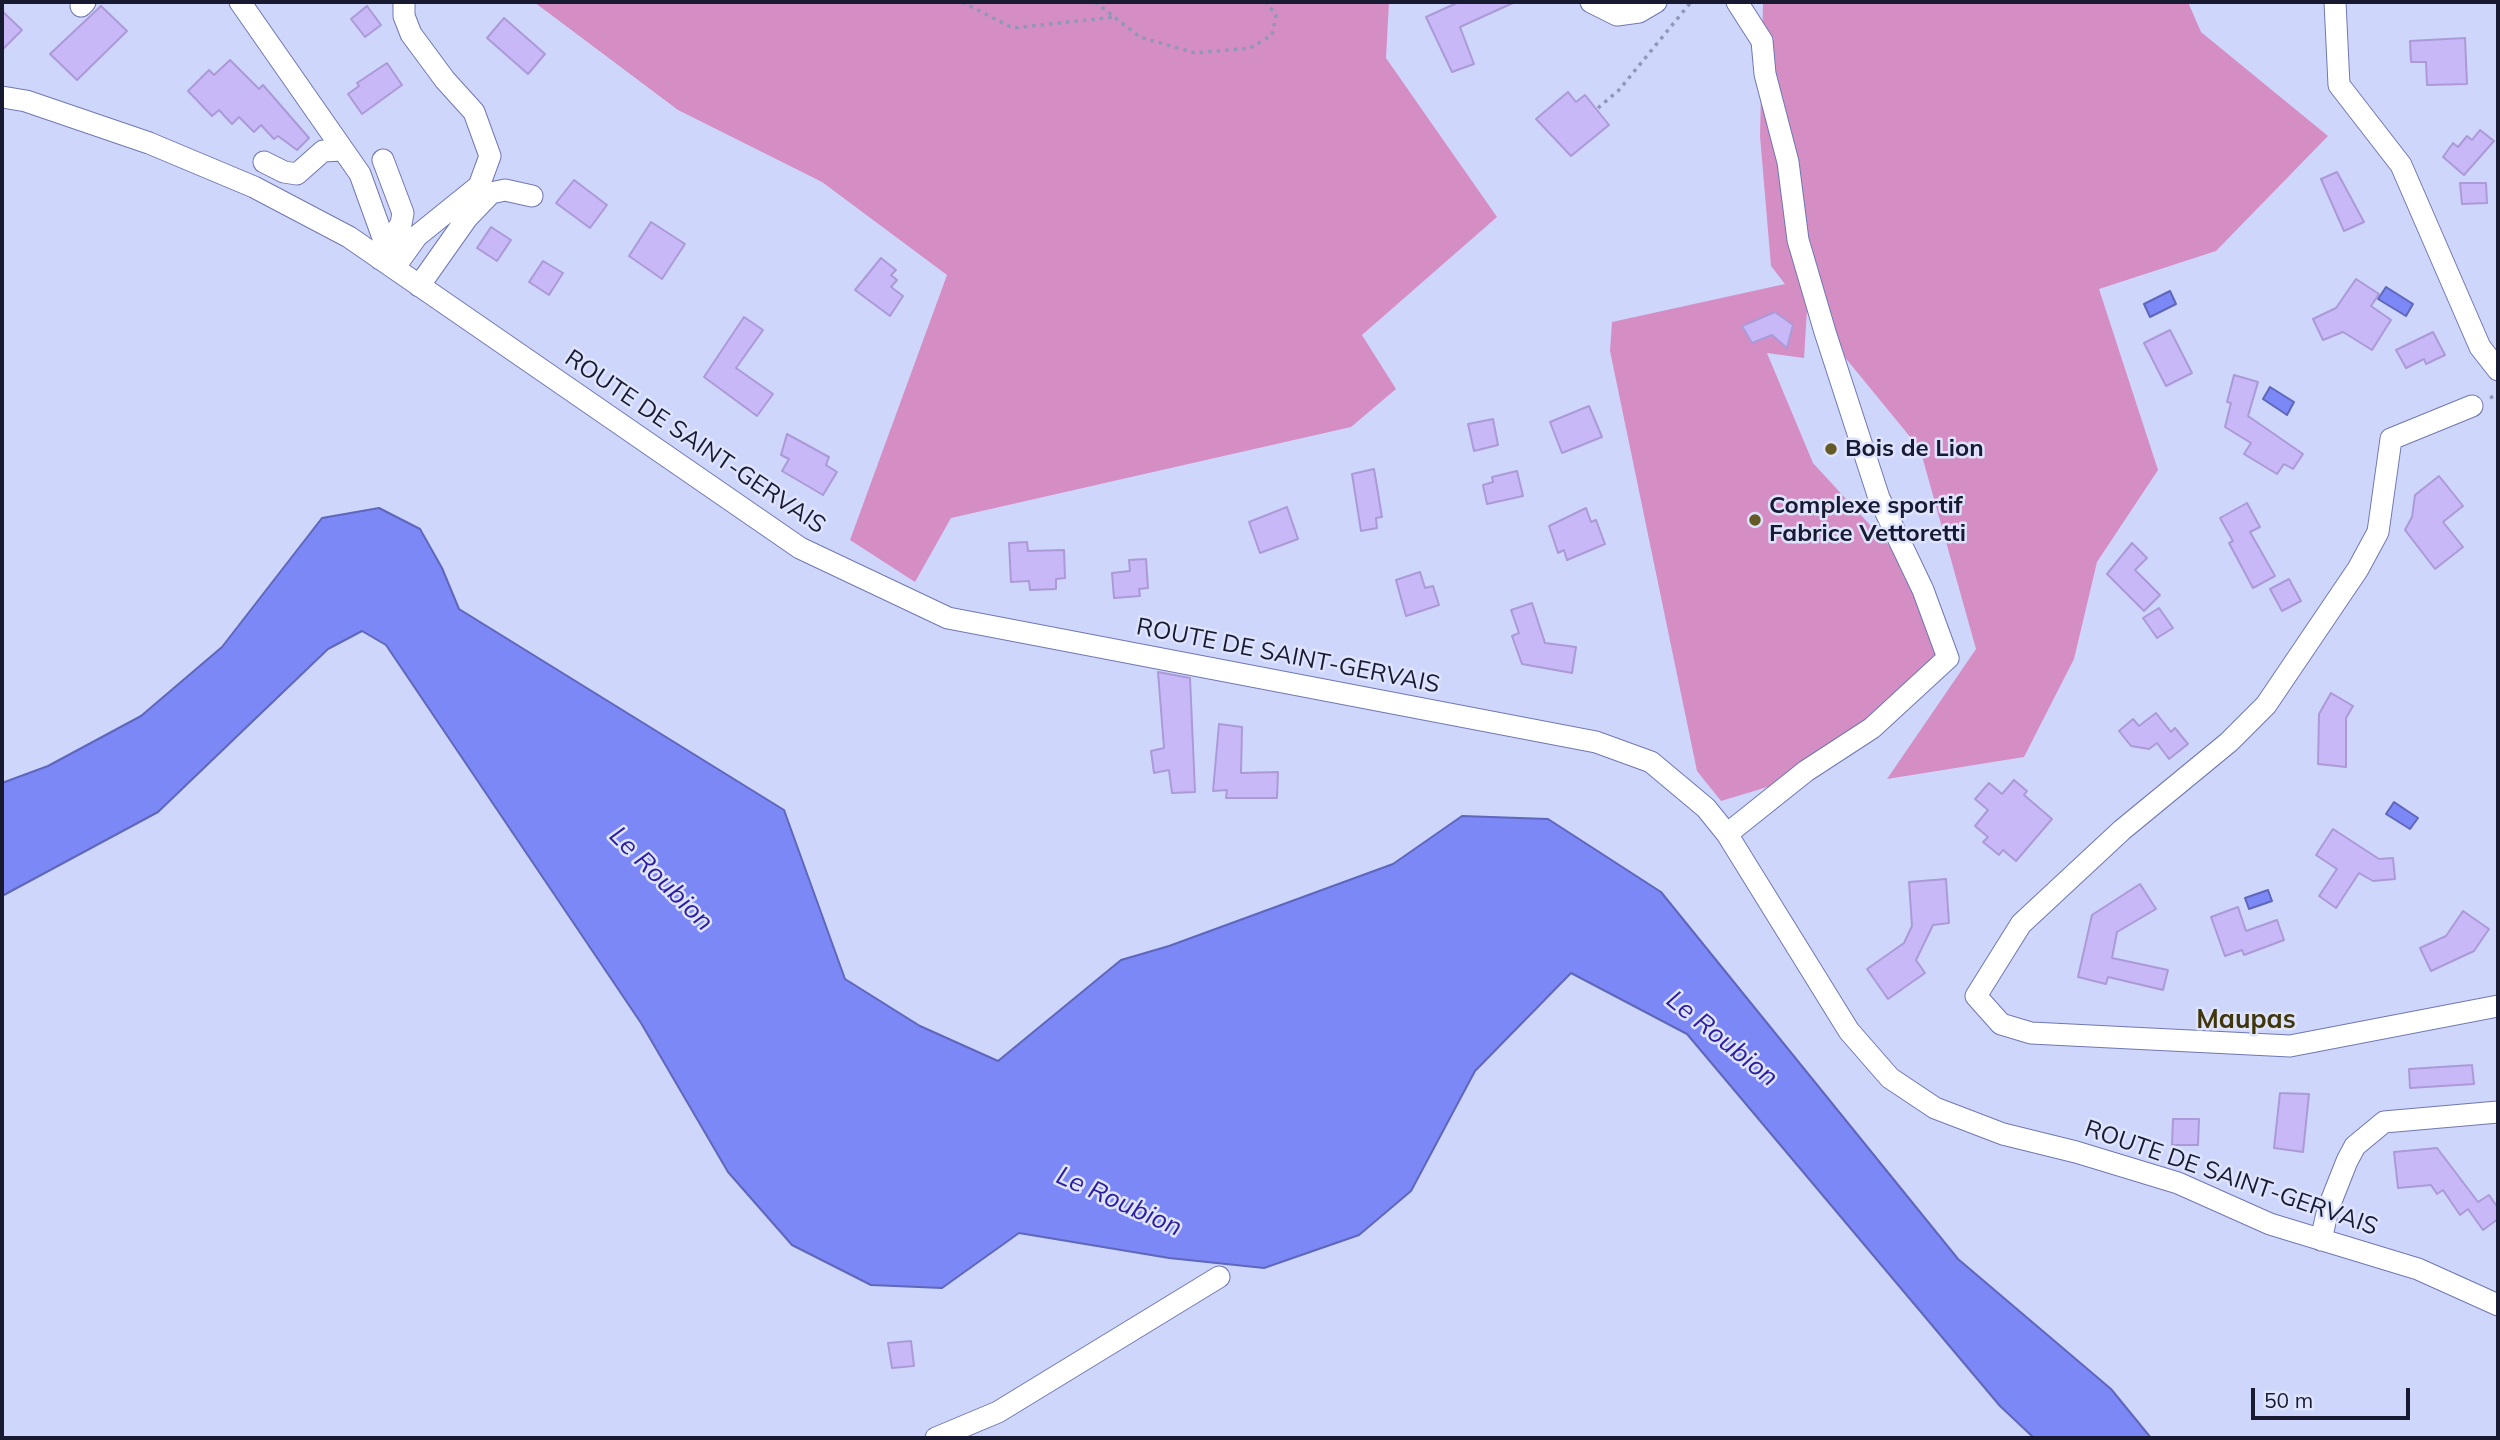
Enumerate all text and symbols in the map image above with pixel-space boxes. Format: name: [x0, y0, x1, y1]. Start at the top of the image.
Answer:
street label: ROUTE DE SAINT-GERVAIS: [559, 344, 831, 540]
place label: Bois de Lion: [1845, 435, 1984, 463]
marker: Bois de Lion: [1823, 441, 1839, 457]
place label: Complexe sportif Fabrice Vettoretti: [1769, 492, 1966, 548]
marker: Complexe sportif Fabrice Vettoretti: [1747, 512, 1763, 528]
street label: ROUTE DE SAINT-GERVAIS: [1134, 612, 1442, 700]
water label: Le Roubion: [602, 820, 720, 938]
water label: Le Roubion: [1660, 985, 1784, 1093]
district label: Maupas: [2196, 1004, 2296, 1036]
street label: ROUTE DE SAINT-GERVAIS: [2081, 1114, 2381, 1242]
water label: Le Roubion: [1051, 1160, 1187, 1244]
scale bar: [2255, 1374, 2414, 1418]
text: 50 m: [2264, 1387, 2313, 1413]

